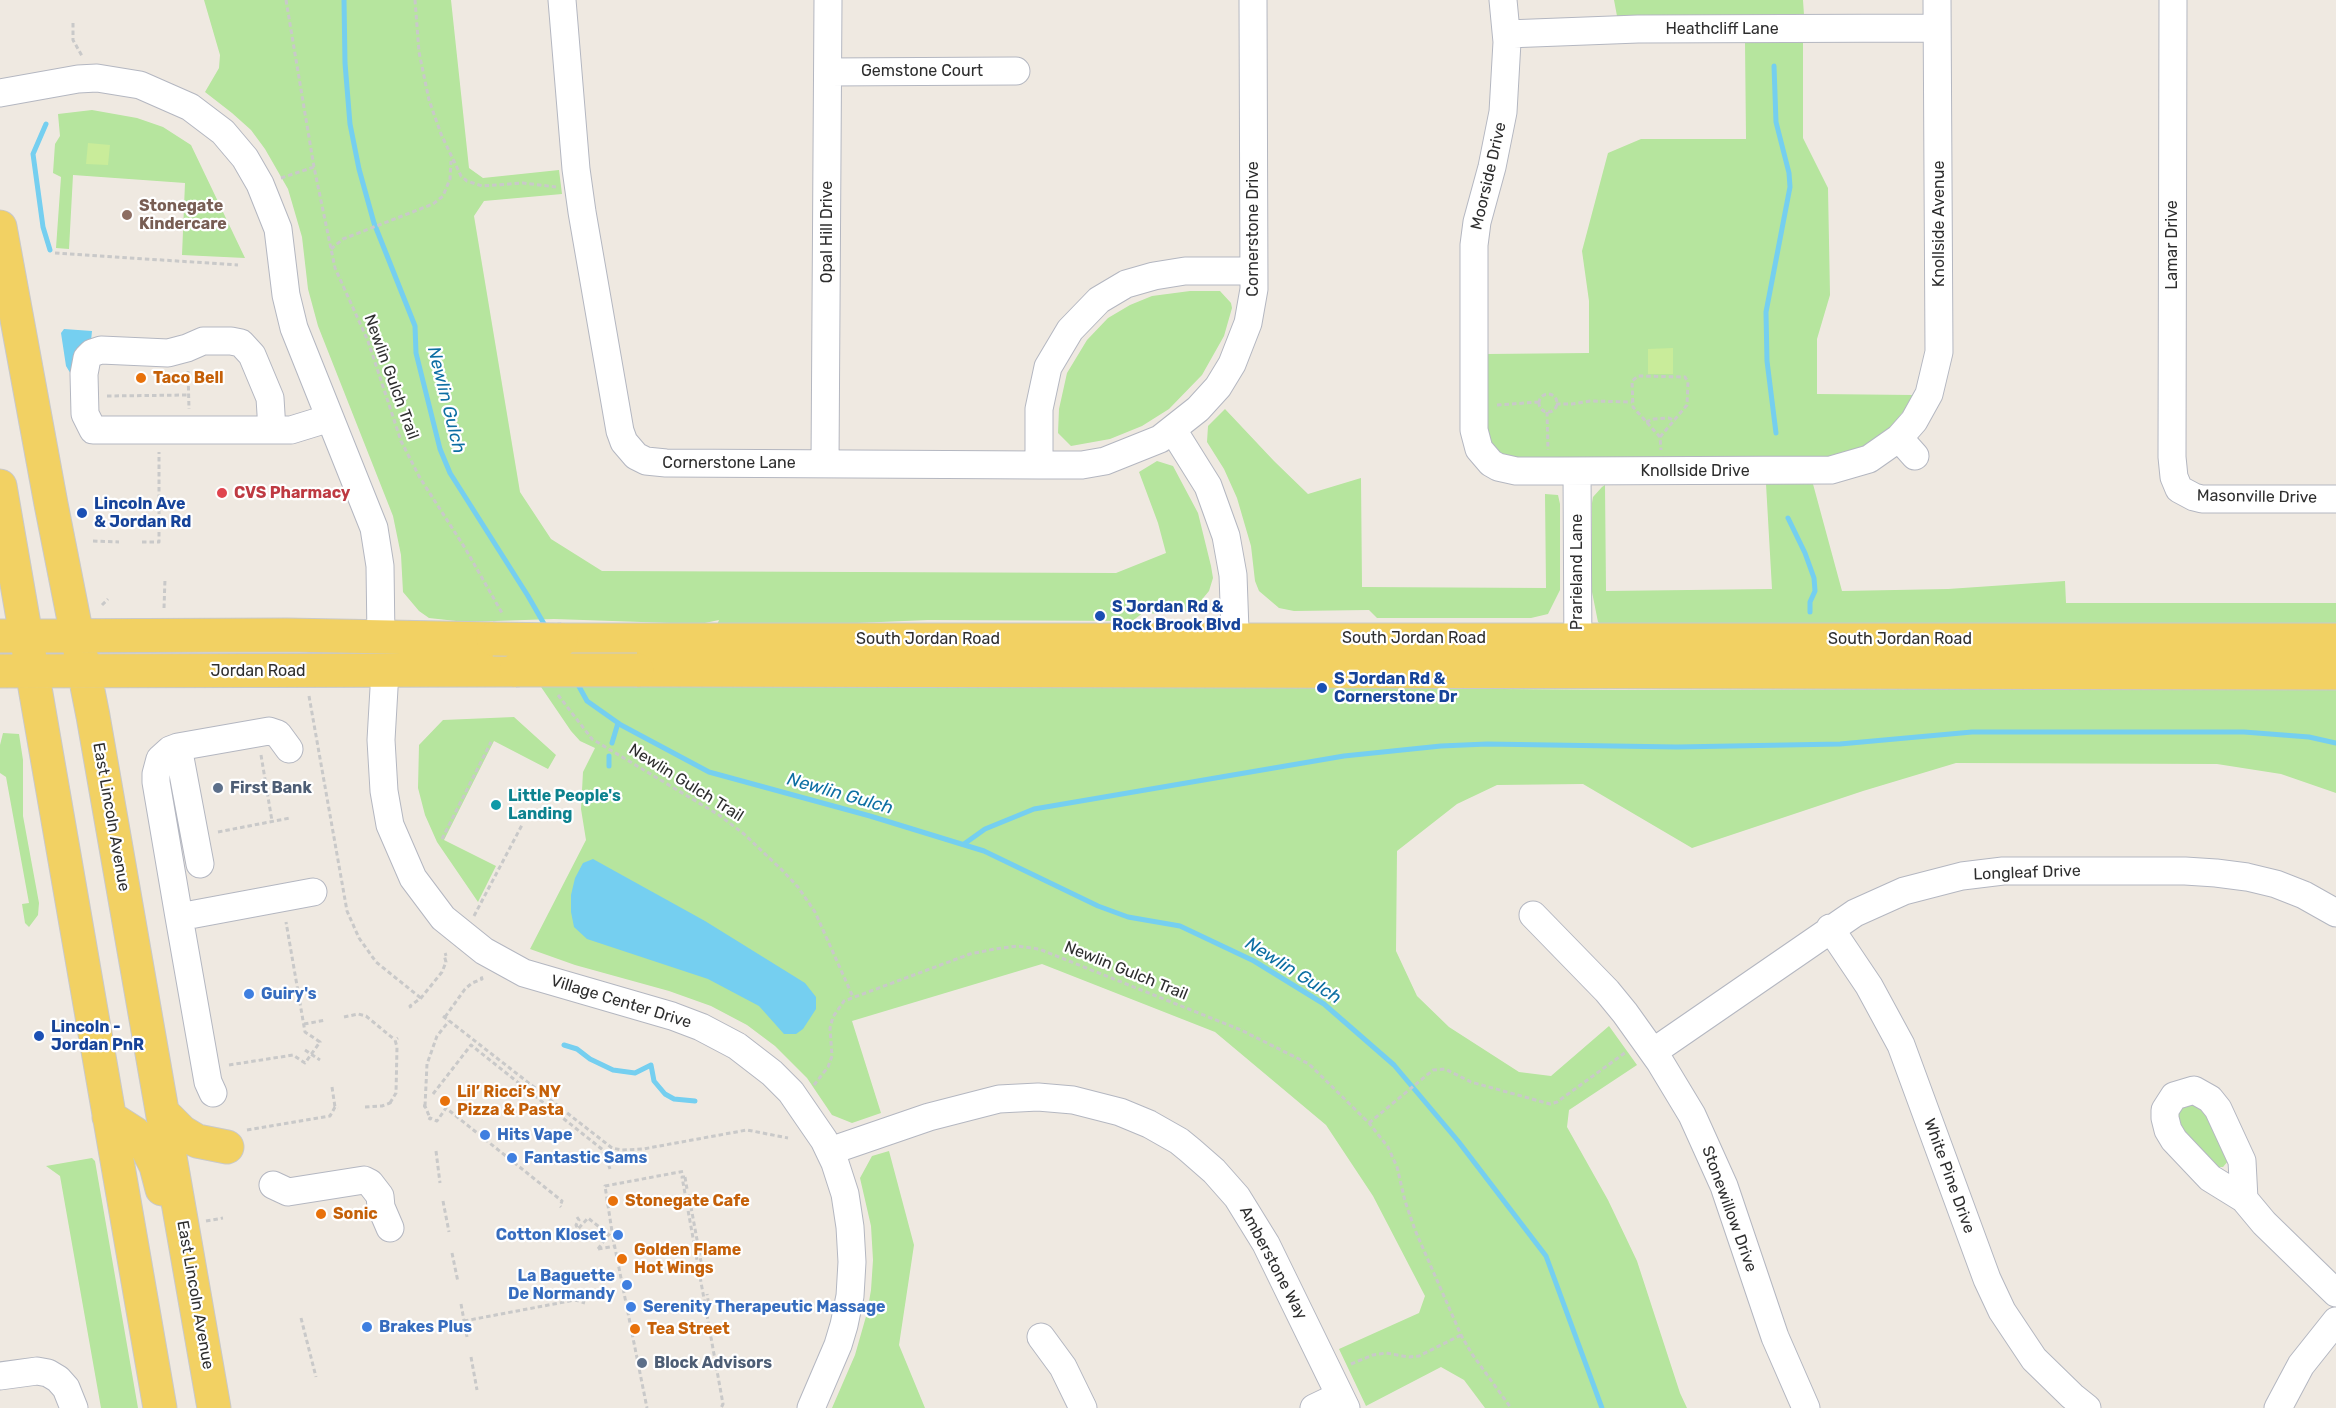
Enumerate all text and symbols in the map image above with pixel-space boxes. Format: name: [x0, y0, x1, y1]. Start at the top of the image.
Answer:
street label: Heathcliff Lane: [1665, 19, 1779, 39]
street label: Gemstone Court: [861, 61, 983, 81]
street label: Moorside Drive: [1467, 120, 1511, 232]
street label: Cornerstone Drive: [1243, 161, 1263, 297]
street label: Knollside Avenue: [1929, 161, 1949, 287]
street label: Opal Hill Drive: [817, 181, 837, 283]
place label: Stonegate Kindercare: [139, 196, 227, 234]
street label: Lamar Drive: [2162, 200, 2182, 290]
marker: Stonegate Kindercare: [120, 208, 134, 222]
street label: Newlin Gulch Trail: [359, 312, 423, 442]
water label: Newlin Gulch: [422, 344, 470, 456]
place label: Taco Bell: [153, 368, 224, 388]
marker: Taco Bell: [134, 371, 148, 385]
street label: Cornerstone Lane: [662, 453, 796, 473]
street label: Knollside Drive: [1640, 461, 1750, 481]
place label: CVS Pharmacy: [234, 483, 350, 503]
marker: CVS Pharmacy: [215, 486, 229, 500]
street label: Masonville Drive: [2197, 486, 2317, 508]
place label: Lincoln Ave & Jordan Rd: [94, 494, 191, 532]
marker: Lincoln Ave & Jordan Rd: [75, 506, 89, 520]
street label: Prarieland Lane: [1567, 514, 1587, 630]
place label: S Jordan Rd & Rock Brook Blvd: [1112, 597, 1241, 635]
marker: S Jordan Rd & Rock Brook Blvd: [1093, 609, 1107, 623]
street label: South Jordan Road: [1342, 628, 1486, 648]
street label: South Jordan Road: [856, 629, 1000, 649]
street label: South Jordan Road: [1828, 629, 1972, 649]
street label: Jordan Road: [210, 661, 306, 681]
place label: S Jordan Rd & Cornerstone Dr: [1334, 669, 1457, 707]
marker: S Jordan Rd & Cornerstone Dr: [1315, 681, 1329, 695]
street label: Newlin Gulch Trail: [625, 740, 747, 826]
street label: East Lincoln Avenue: [88, 741, 134, 893]
water label: Newlin Gulch: [784, 769, 896, 819]
place label: First Bank: [230, 778, 312, 798]
marker: First Bank: [211, 781, 225, 795]
place label: Little People's Landing: [508, 786, 621, 824]
marker: Little People's Landing: [489, 798, 503, 812]
street label: Longleaf Drive: [1973, 862, 2081, 884]
water label: Newlin Gulch: [1241, 933, 1345, 1009]
street label: Newlin Gulch Trail: [1061, 937, 1191, 1005]
street label: Village Center Drive: [548, 971, 694, 1033]
place label: Guiry's: [261, 984, 317, 1004]
marker: Guiry's: [242, 987, 256, 1001]
place label: Lincoln - Jordan PnR: [51, 1017, 144, 1055]
marker: Lincoln - Jordan PnR: [32, 1029, 46, 1043]
place label: Lil’ Ricci’s NY Pizza & Pasta: [457, 1082, 564, 1120]
marker: Lil’ Ricci’s NY Pizza & Pasta: [438, 1094, 452, 1108]
street label: White Pine Drive: [1919, 1116, 1979, 1236]
place label: Hits Vape: [497, 1125, 572, 1145]
marker: Hits Vape: [478, 1128, 492, 1142]
street label: Stonewillow Drive: [1697, 1143, 1761, 1275]
place label: Fantastic Sams: [524, 1148, 647, 1168]
marker: Fantastic Sams: [505, 1151, 519, 1165]
place label: Stonegate Cafe: [625, 1191, 750, 1211]
marker: Stonegate Cafe: [606, 1194, 620, 1208]
street label: Amberstone Way: [1235, 1203, 1311, 1323]
place label: Sonic: [333, 1204, 378, 1224]
marker: Sonic: [314, 1207, 328, 1221]
street label: East Lincoln Avenue: [172, 1219, 218, 1371]
place label: Cotton Kloset: [496, 1225, 606, 1245]
marker: Cotton Kloset: [611, 1228, 625, 1242]
place label: Golden Flame Hot Wings: [634, 1240, 741, 1278]
marker: Golden Flame Hot Wings: [615, 1252, 629, 1266]
place label: La Baguette De Normandy: [508, 1266, 615, 1304]
marker: La Baguette De Normandy: [620, 1278, 634, 1292]
place label: Serenity Therapeutic Massage: [643, 1297, 886, 1317]
marker: Serenity Therapeutic Massage: [624, 1300, 638, 1314]
place label: Brakes Plus: [379, 1317, 472, 1337]
place label: Tea Street: [647, 1319, 730, 1339]
marker: Brakes Plus: [360, 1320, 374, 1334]
marker: Tea Street: [628, 1322, 642, 1336]
place label: Block Advisors: [654, 1353, 772, 1373]
marker: Block Advisors: [635, 1356, 649, 1370]

